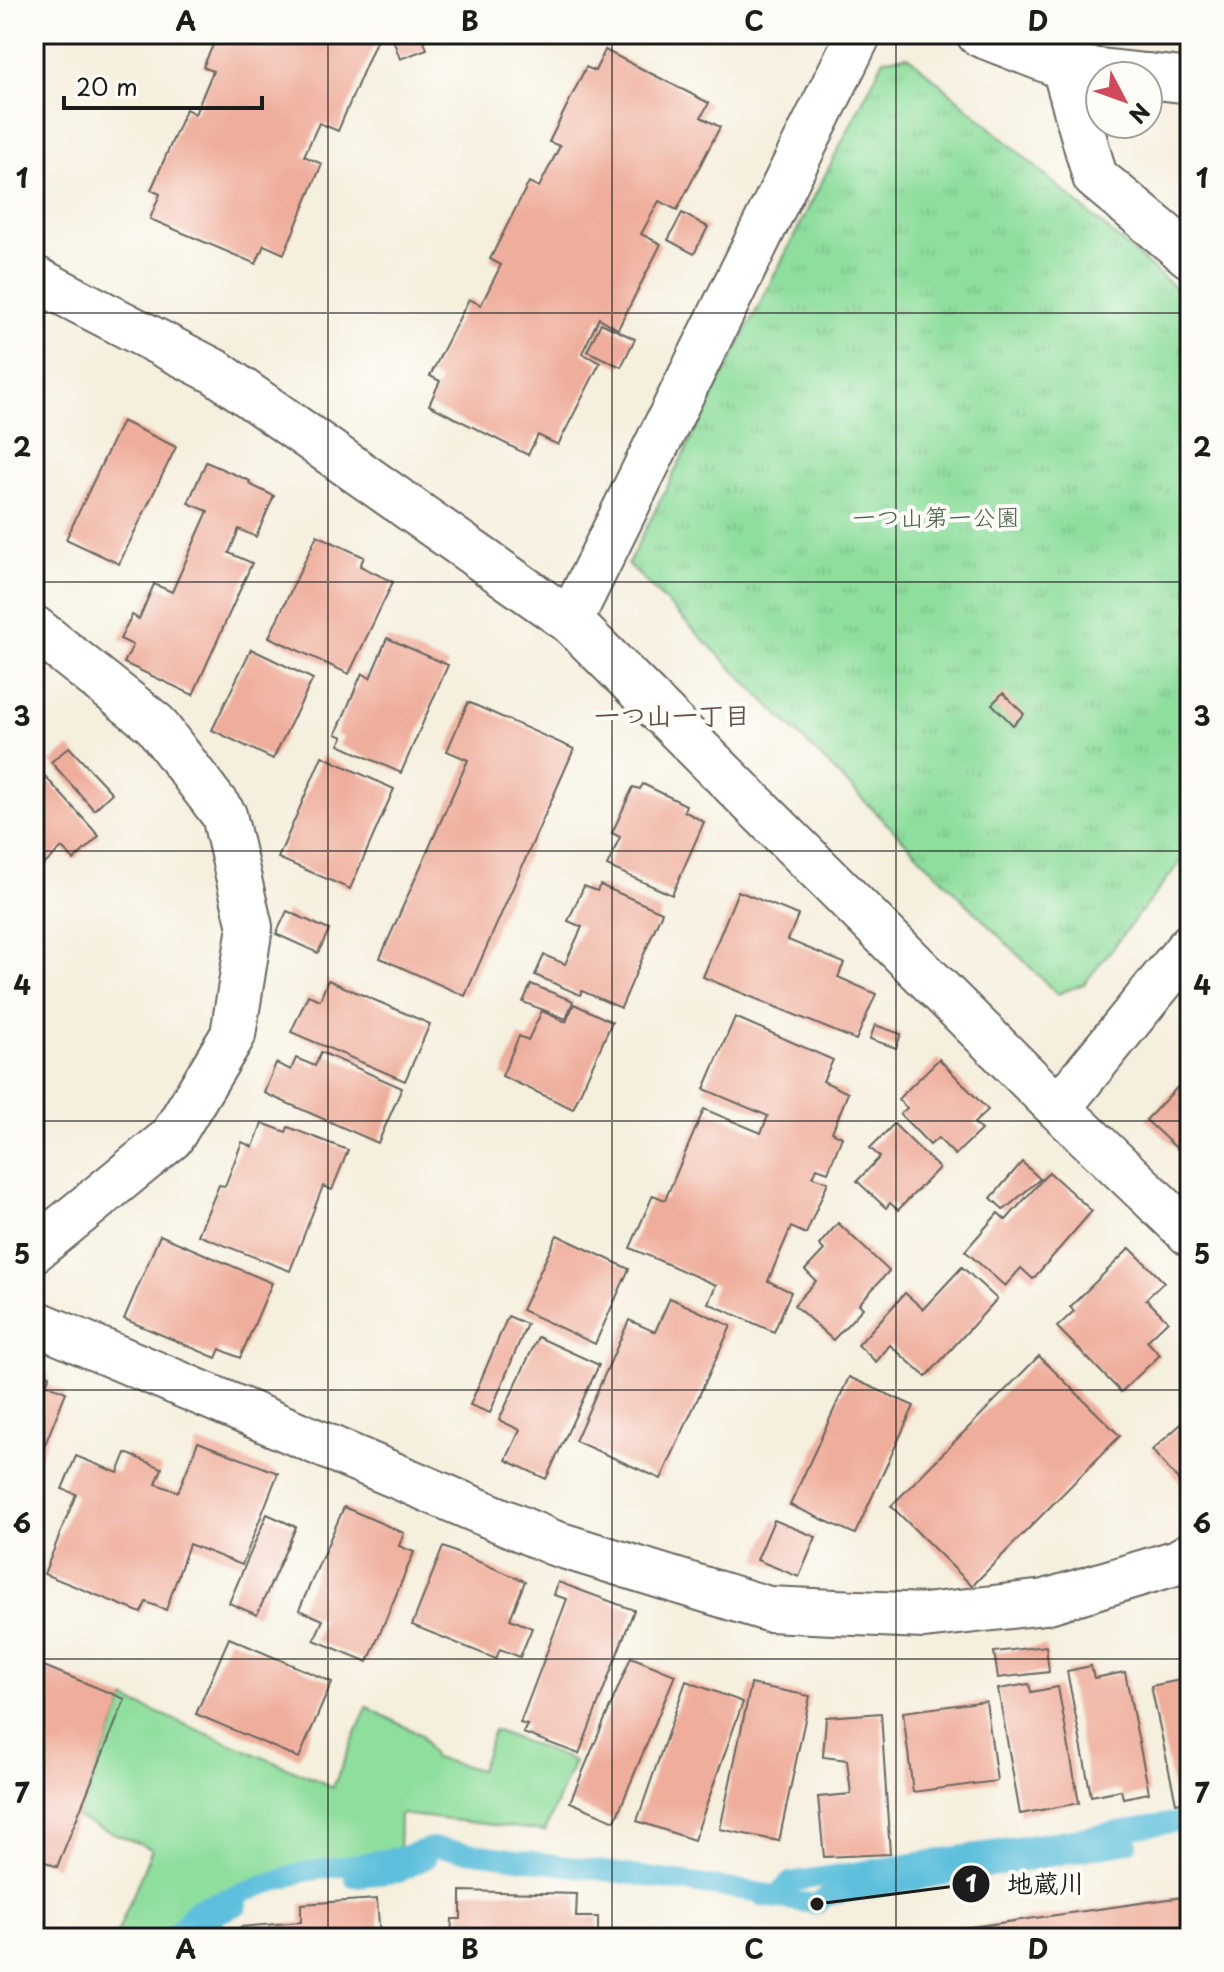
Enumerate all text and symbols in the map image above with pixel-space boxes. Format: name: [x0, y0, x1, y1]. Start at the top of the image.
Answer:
text: A: [176, 1, 196, 40]
text: B: [461, 1, 479, 40]
text: C: [744, 1, 764, 40]
text: D: [1028, 1, 1048, 40]
scale bar: [64, 60, 262, 110]
north arrow: [1084, 60, 1164, 140]
text: 20 m: [76, 68, 138, 104]
text: N: [1122, 97, 1158, 132]
text: 1: [16, 158, 28, 197]
text: 1: [1196, 158, 1208, 197]
text: 2: [13, 427, 31, 466]
text: 2: [1193, 427, 1211, 466]
park label: 一つ山第一公園: [852, 498, 1020, 534]
district label: 一つ山一丁目: [594, 695, 750, 734]
text: 3: [13, 696, 31, 735]
text: 3: [1193, 696, 1211, 735]
text: 4: [13, 965, 31, 1004]
text: 4: [1193, 965, 1211, 1004]
text: 5: [14, 1234, 30, 1273]
text: 5: [1194, 1234, 1210, 1273]
text: 6: [13, 1503, 31, 1542]
text: 6: [1193, 1503, 1211, 1542]
text: 7: [15, 1773, 30, 1812]
text: 7: [1195, 1773, 1210, 1812]
callout: 地蔵川: [951, 1859, 1101, 1909]
text: 地蔵川: [1007, 1863, 1085, 1902]
text: 1: [965, 1864, 977, 1900]
text: A: [176, 1929, 196, 1968]
text: B: [461, 1929, 479, 1968]
text: C: [744, 1929, 764, 1968]
text: D: [1028, 1929, 1048, 1968]

